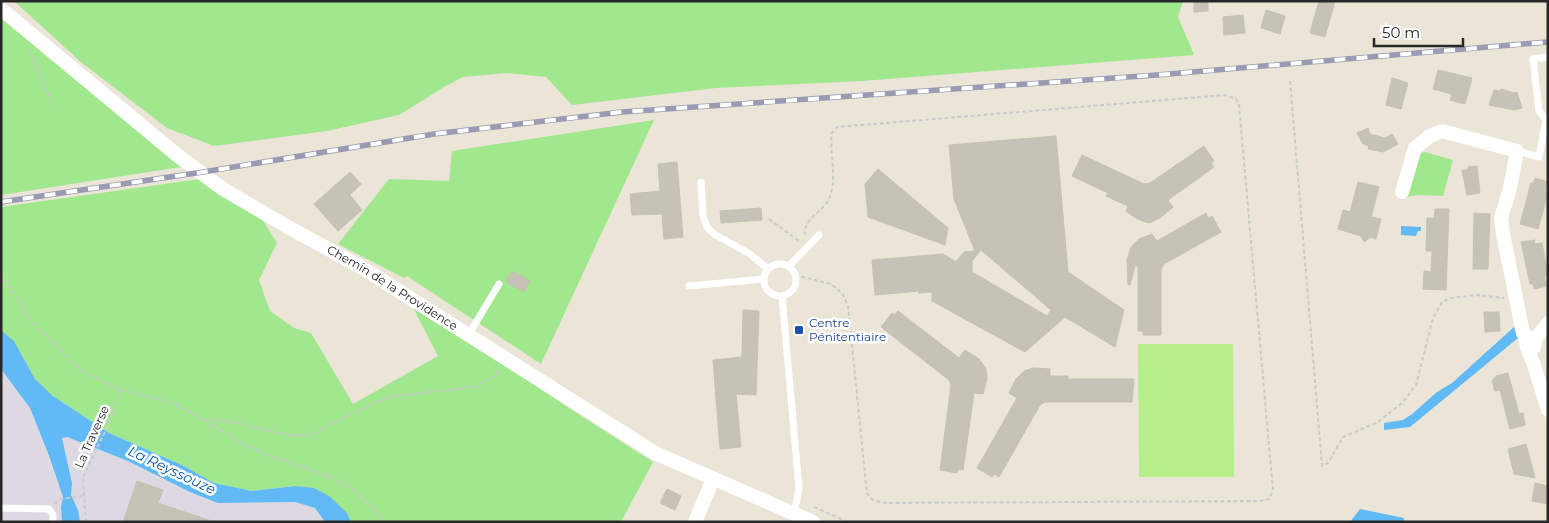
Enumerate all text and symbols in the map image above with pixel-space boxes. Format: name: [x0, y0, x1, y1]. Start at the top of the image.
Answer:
scale bar: [1374, 15, 1463, 47]
text: 50 m: [1382, 23, 1420, 42]
street label: Chemin de la Providence: [324, 242, 461, 333]
place label: Centre Pénitentiaire: [809, 315, 886, 344]
marker: Centre Pénitentiaire: [793, 324, 805, 336]
street label: La Traverse: [71, 403, 112, 470]
water label: La Reyssouze: [125, 442, 219, 498]

